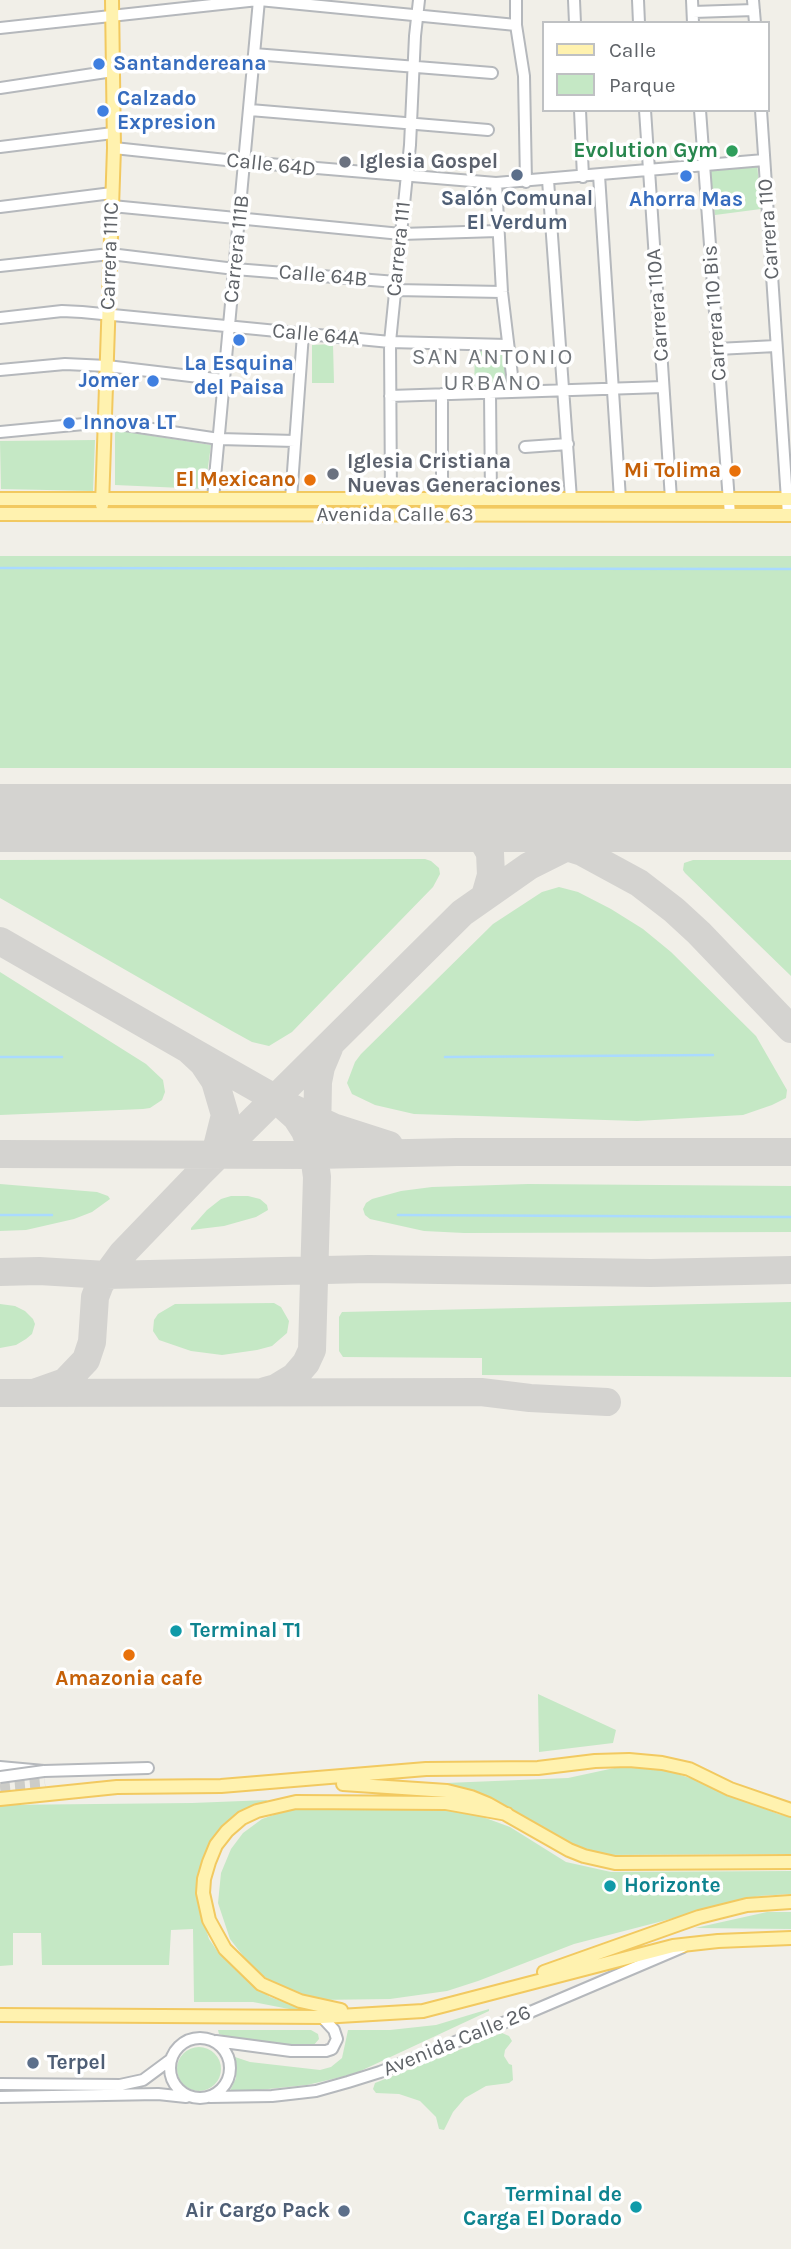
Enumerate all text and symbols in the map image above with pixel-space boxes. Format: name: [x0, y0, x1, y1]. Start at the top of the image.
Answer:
legend: [542, 21, 770, 112]
text: Calle: [609, 38, 656, 62]
place label: Santandereana: [113, 51, 266, 77]
marker: Santandereana: [91, 56, 107, 72]
text: Parque: [609, 73, 676, 97]
place label: Calzado Expresion: [117, 86, 216, 136]
marker: Calzado Expresion: [95, 103, 111, 119]
place label: Evolution Gym: [573, 138, 718, 164]
marker: Evolution Gym: [724, 143, 740, 159]
street label: Calle 64D: [225, 148, 317, 182]
place label: Iglesia Gospel: [359, 149, 498, 175]
marker: Iglesia Gospel: [337, 154, 353, 170]
marker: Salón Comunal El Verdum: [509, 167, 525, 183]
marker: Ahorra Mas: [678, 168, 694, 184]
street label: Carrera 110: [753, 178, 785, 280]
place label: Salón Comunal El Verdum: [441, 186, 593, 236]
place label: Ahorra Mas: [629, 187, 743, 213]
street label: Carrera 111B: [219, 194, 255, 304]
street label: Carrera 111: [381, 200, 417, 298]
street label: Carrera 111C: [96, 201, 124, 311]
street label: Carrera 110 Bis: [698, 244, 732, 382]
street label: Carrera 110A: [641, 248, 675, 362]
street label: Calle 64B: [278, 260, 368, 292]
street label: Calle 64A: [271, 319, 361, 351]
marker: La Esquina del Paisa: [231, 332, 247, 348]
district label: SAN ANTONIO URBANO: [413, 343, 573, 397]
place label: La Esquina del Paisa: [184, 351, 294, 401]
place label: Jomer: [78, 368, 139, 394]
marker: Jomer: [145, 373, 161, 389]
place label: Innova LT: [83, 410, 176, 436]
marker: Innova LT: [61, 415, 77, 431]
place label: Iglesia Cristiana Nuevas Generaciones: [347, 449, 561, 499]
place label: Mi Tolima: [624, 458, 721, 484]
marker: Mi Tolima: [727, 463, 743, 479]
marker: Iglesia Cristiana Nuevas Generaciones: [325, 466, 341, 482]
place label: El Mexicano: [176, 467, 296, 493]
marker: El Mexicano: [302, 472, 318, 488]
street label: Avenida Calle 63: [316, 502, 474, 528]
place label: Terminal T1: [190, 1618, 301, 1644]
marker: Terminal T1: [168, 1623, 184, 1639]
marker: Amazonia cafe: [121, 1647, 137, 1663]
place label: Amazonia cafe: [55, 1666, 203, 1692]
place label: Horizonte: [624, 1873, 721, 1899]
marker: Horizonte: [602, 1878, 618, 1894]
street label: Avenida Calle 26: [379, 2000, 535, 2082]
place label: Terpel: [47, 2050, 106, 2076]
marker: Terpel: [25, 2055, 41, 2071]
place label: Terminal de Carga El Dorado: [463, 2182, 622, 2232]
place label: Air Cargo Pack: [185, 2198, 330, 2224]
marker: Terminal de Carga El Dorado: [628, 2199, 644, 2215]
marker: Air Cargo Pack: [336, 2203, 352, 2219]

